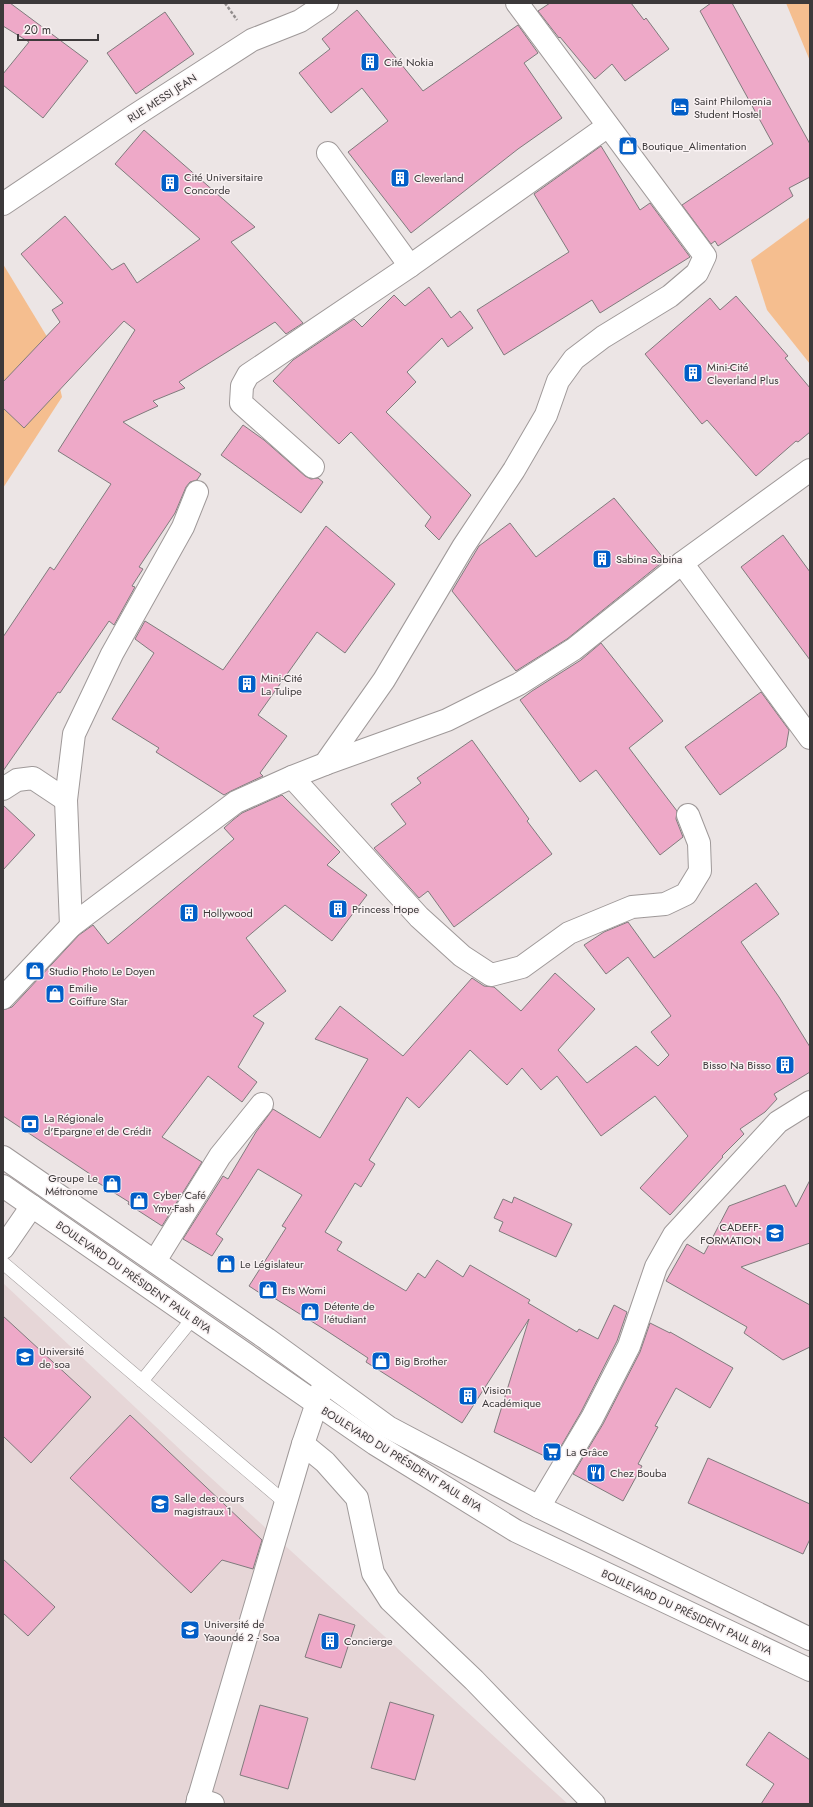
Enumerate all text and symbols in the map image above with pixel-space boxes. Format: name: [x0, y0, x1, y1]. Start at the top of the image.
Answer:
scale bar: [18, 16, 98, 42]
text: 20 m: [24, 21, 51, 39]
building icon: Cité Nokia: [359, 51, 381, 73]
place label: Cité Nokia: [384, 54, 434, 70]
street label: RUE MESSI JEAN: [124, 70, 200, 126]
place label: Saint Philomenia Student Hostel: [694, 93, 771, 122]
hotel icon: Saint Philomenia Student Hostel: [669, 96, 691, 118]
shop icon: Boutique_Alimentation: [617, 135, 639, 157]
place label: Boutique_Alimentation: [642, 138, 747, 154]
building icon: Cleverland: [389, 167, 411, 189]
place label: Cité Universitaire Concorde: [184, 169, 263, 198]
place label: Cleverland: [414, 170, 464, 186]
building icon: Cité Universitaire Concorde: [159, 172, 181, 194]
place label: Mini-Cité Cleverland Plus: [707, 359, 779, 388]
building icon: Mini-Cité Cleverland Plus: [682, 362, 704, 384]
building icon: Sabina Sabina: [591, 548, 613, 570]
place label: Sabina Sabina: [616, 551, 682, 567]
place label: Mini-Cité La Tulipe: [261, 670, 303, 699]
building icon: Mini-Cité La Tulipe: [236, 673, 258, 695]
building icon: Princess Hope: [327, 898, 349, 920]
place label: Princess Hope: [352, 901, 419, 917]
building icon: Hollywood: [178, 902, 200, 924]
place label: Hollywood: [203, 905, 253, 921]
shop icon: Studio Photo Le Doyen: [24, 960, 46, 982]
place label: Studio Photo Le Doyen: [49, 963, 155, 979]
place label: Emilie Coiffure Star: [69, 980, 128, 1009]
shop icon: Emilie Coiffure Star: [44, 983, 66, 1005]
building icon: Bisso Na Bisso: [774, 1054, 796, 1076]
place label: Bisso Na Bisso: [703, 1057, 771, 1073]
place label: La Régionale d'Epargne et de Crédit: [44, 1110, 151, 1139]
bank icon: La Régionale d'Epargne et de Crédit: [19, 1113, 41, 1135]
place label: Groupe Le Métronome: [45, 1170, 98, 1199]
shop icon: Groupe Le Métronome: [101, 1173, 123, 1195]
place label: Cyber Café Ymy-Fash: [153, 1187, 206, 1216]
shop icon: Cyber Café Ymy-Fash: [128, 1190, 150, 1212]
street label: BOULEVARD DU PRÉSIDENT PAUL BIYA: [53, 1217, 216, 1338]
place label: CADEFF- FORMATION: [700, 1219, 762, 1248]
school or university icon: CADEFF- FORMATION: [764, 1222, 786, 1244]
shop icon: Le Législateur: [215, 1253, 237, 1275]
place label: Le Législateur: [240, 1256, 304, 1272]
shop icon: Ets Womi: [257, 1279, 279, 1301]
place label: Ets Womi: [282, 1282, 326, 1298]
place label: Détente de l'étudiant: [324, 1298, 375, 1327]
shop icon: Détente de l'étudiant: [299, 1301, 321, 1323]
place label: Université de soa: [39, 1343, 85, 1372]
school or university icon: Université de soa: [14, 1346, 36, 1368]
shop icon: Big Brother: [370, 1350, 392, 1372]
place label: Big Brother: [395, 1353, 447, 1369]
place label: Vision Académique: [482, 1382, 541, 1411]
building icon: Vision Académique: [457, 1385, 479, 1407]
street label: BOULEVARD DU PRÉSIDENT PAUL BIYA: [318, 1403, 486, 1516]
supermarket icon: La Grâce: [541, 1441, 563, 1463]
place label: La Grâce: [566, 1444, 608, 1460]
restaurant icon: Chez Bouba: [585, 1462, 607, 1484]
place label: Chez Bouba: [610, 1465, 667, 1481]
place label: Salle des cours magistraux 1: [174, 1490, 245, 1519]
school or university icon: Salle des cours magistraux 1: [149, 1493, 171, 1515]
street label: BOULEVARD DU PRÉSIDENT PAUL BIYA: [599, 1565, 776, 1659]
place label: Université de Yaoundé 2 - Soa: [204, 1616, 280, 1645]
school or university icon: Université de Yaoundé 2 - Soa: [179, 1619, 201, 1641]
building icon: Concierge: [319, 1630, 341, 1652]
place label: Concierge: [344, 1633, 393, 1649]

